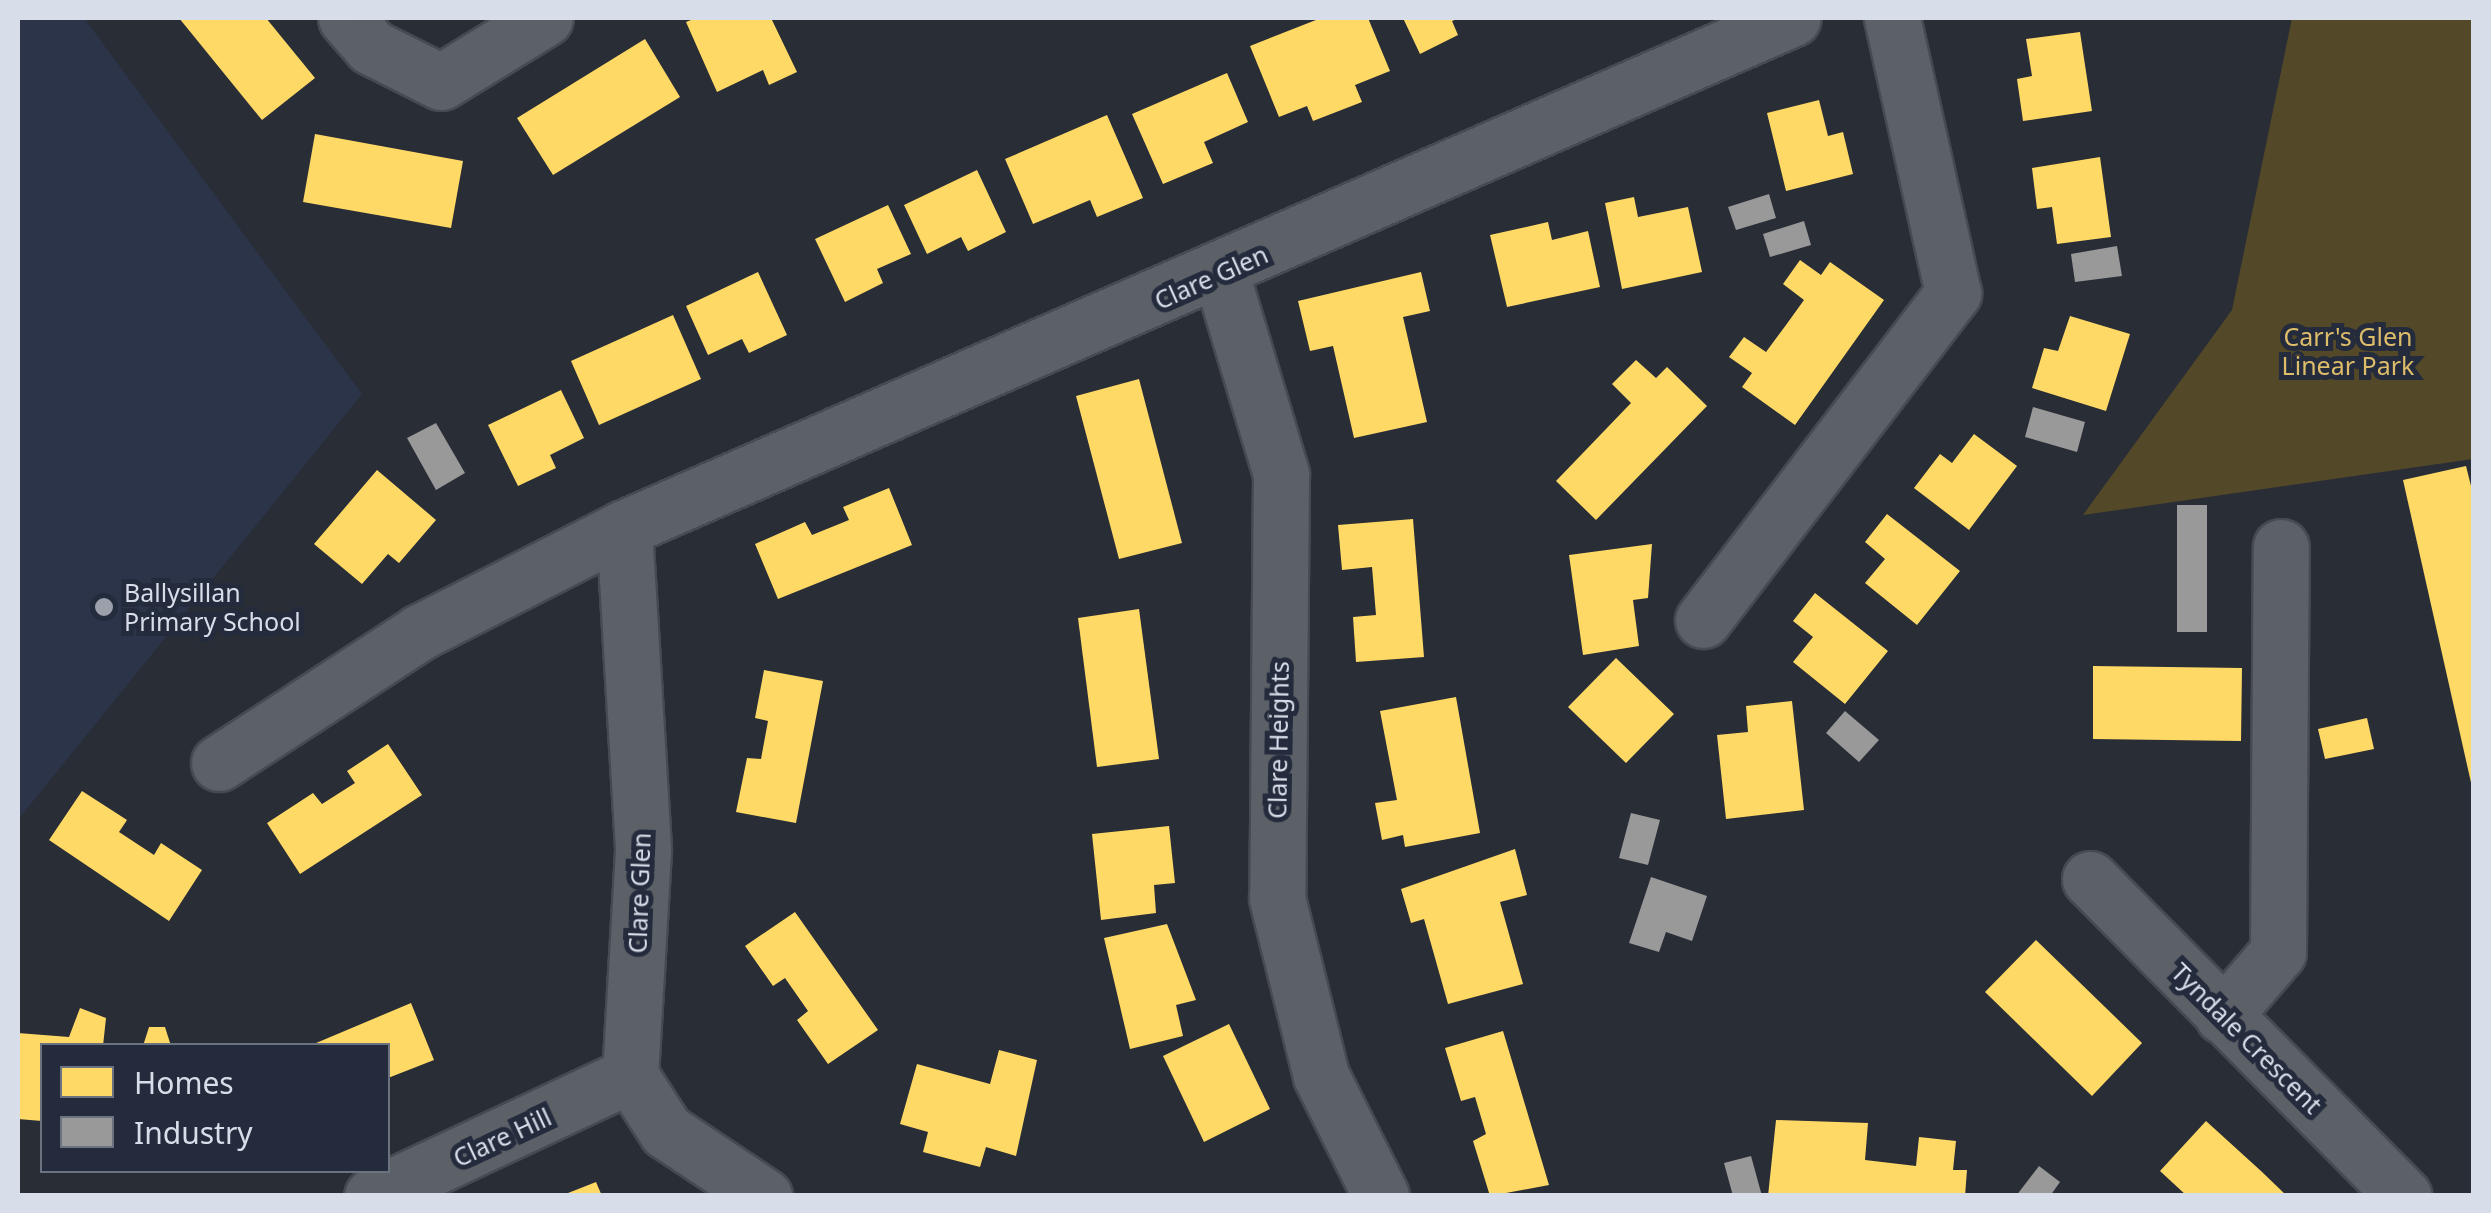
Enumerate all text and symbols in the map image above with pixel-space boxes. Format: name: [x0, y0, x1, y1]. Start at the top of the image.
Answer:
street label: Clare Glen: [1150, 239, 1272, 315]
park label: Carr's Glen Linear Park: [2282, 322, 2414, 381]
place label: Ballysillan Primary School: [124, 578, 301, 637]
marker: Ballysillan Primary School: [93, 596, 115, 618]
street label: Clare Heights: [1262, 661, 1294, 819]
street label: Clare Glen: [622, 832, 656, 954]
street label: Tyndale Crescent: [2166, 957, 2328, 1119]
legend: [40, 1043, 390, 1173]
text: Homes: [134, 1062, 234, 1103]
street label: Clare Hill: [448, 1101, 556, 1173]
text: Industry: [134, 1112, 253, 1153]

